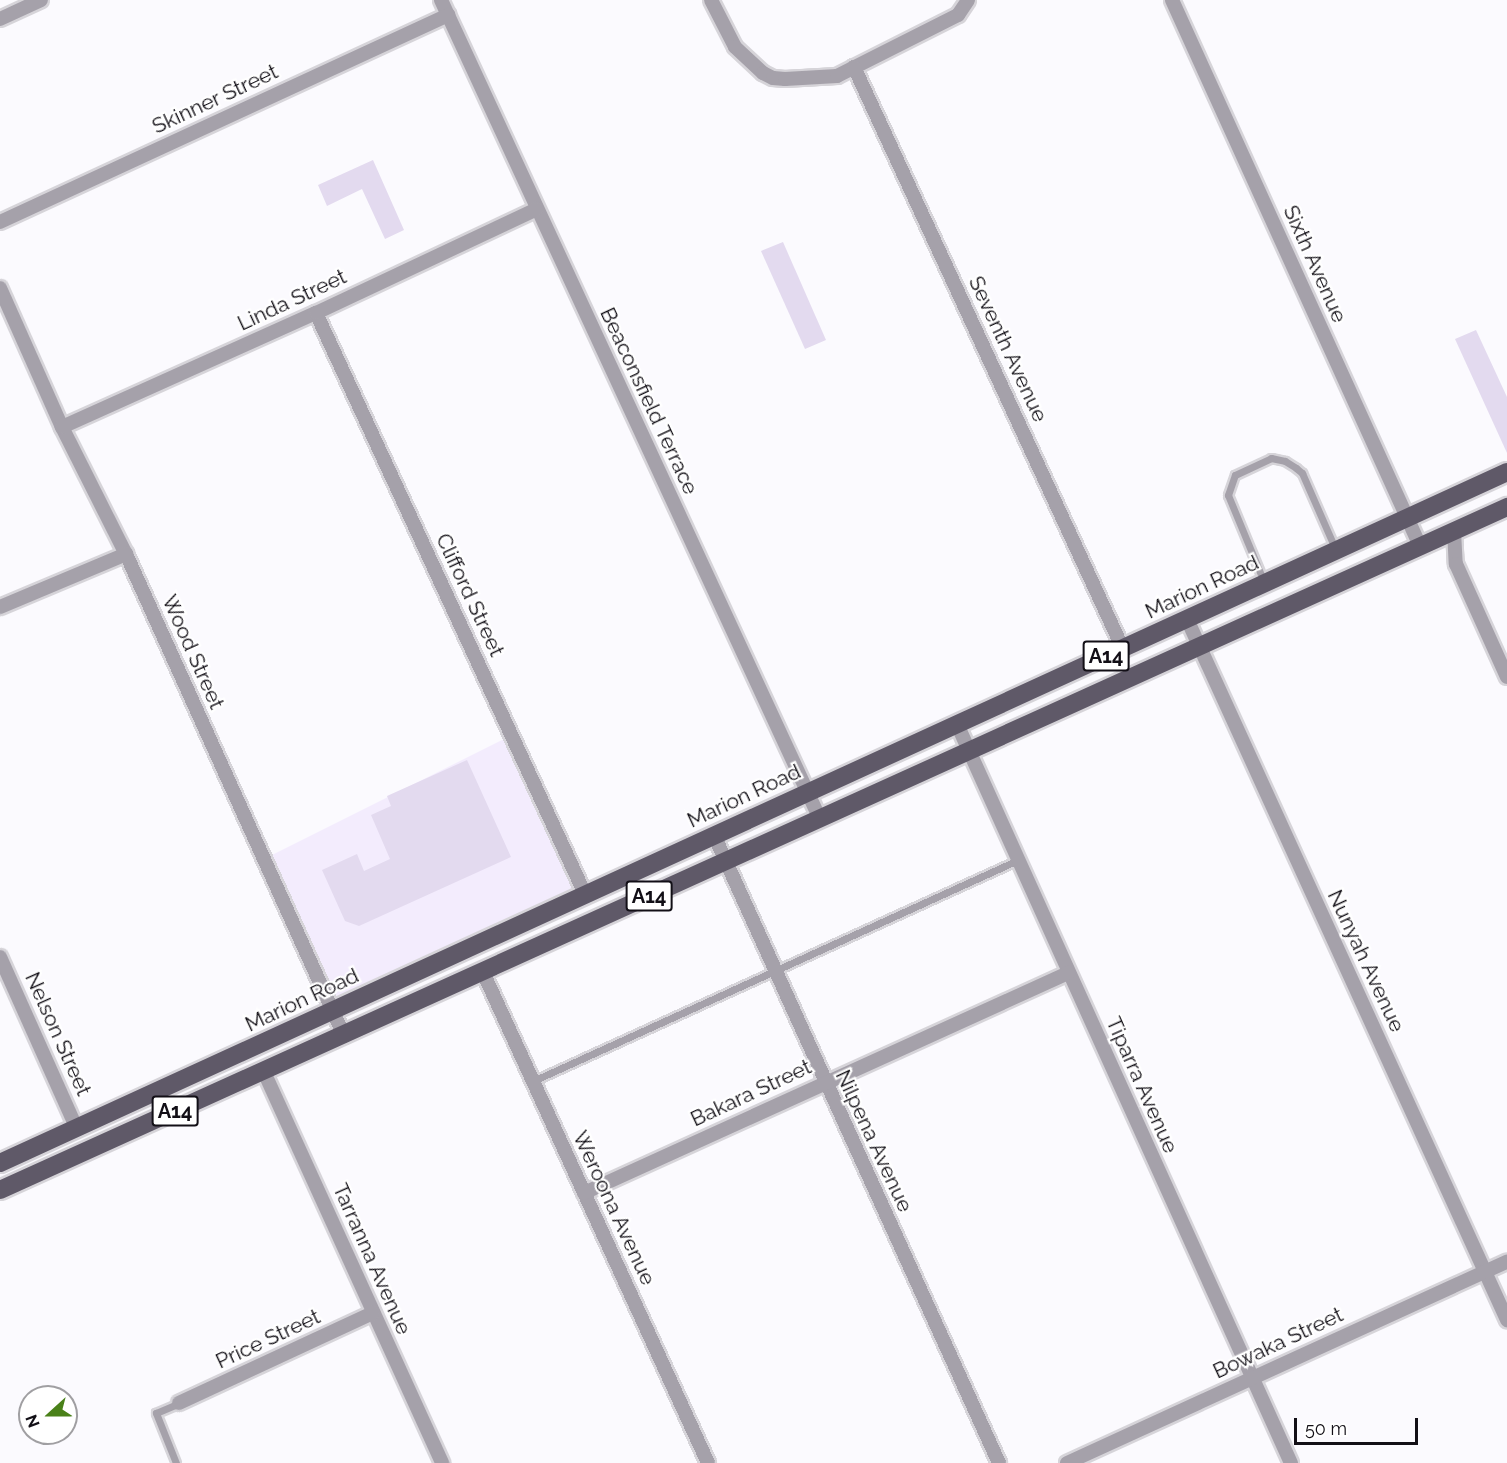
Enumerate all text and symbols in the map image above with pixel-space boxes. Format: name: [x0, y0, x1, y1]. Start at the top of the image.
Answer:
street label: Skinner Street: [148, 59, 282, 139]
street label: Sixth Avenue: [1278, 201, 1352, 327]
street label: Linda Street: [234, 264, 350, 336]
street label: Seventh Avenue: [963, 272, 1053, 426]
street label: Beaconsfield Terrace: [595, 303, 703, 499]
street label: Clifford Street: [431, 530, 509, 660]
street label: Marion Road: [1141, 550, 1263, 624]
street label: Wood Street: [157, 591, 229, 713]
road number: A14: [1082, 639, 1130, 673]
street label: Marion Road: [683, 759, 805, 833]
road number: A14: [625, 879, 673, 913]
street label: Nunyah Avenue: [1322, 886, 1410, 1036]
street label: Marion Road: [241, 963, 363, 1037]
street label: Nelson Street: [20, 968, 96, 1100]
street label: Tiparra Avenue: [1101, 1013, 1183, 1157]
street label: Bakara Street: [687, 1054, 815, 1132]
street label: Nilpena Avenue: [830, 1066, 918, 1216]
road number: A14: [151, 1094, 199, 1128]
street label: Weroona Avenue: [567, 1127, 661, 1289]
street label: Tarranna Avenue: [327, 1179, 417, 1339]
street label: Bowaka Street: [1209, 1302, 1347, 1384]
street label: Price Street: [212, 1304, 324, 1374]
north arrow: [18, 1385, 78, 1445]
scale bar: [1297, 1406, 1422, 1444]
text: N: [22, 1412, 44, 1430]
text: 50 m: [1305, 1418, 1347, 1439]

